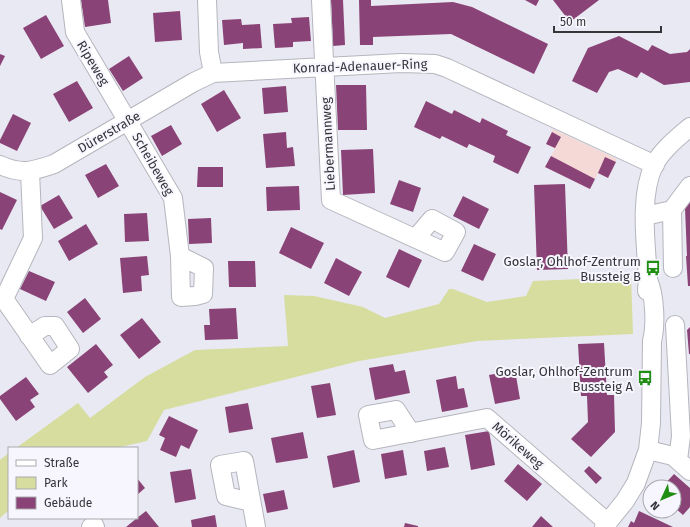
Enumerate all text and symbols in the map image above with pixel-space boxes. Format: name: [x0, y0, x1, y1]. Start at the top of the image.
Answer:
scale bar: [554, 8, 661, 34]
text: 50 m: [560, 15, 586, 29]
street label: Ripeweg: [74, 38, 112, 88]
street label: Konrad-Adenauer-Ring: [292, 56, 428, 76]
street label: Liebermannweg: [318, 97, 338, 191]
street label: Dürerstraße: [75, 108, 143, 156]
street label: Scheibeweg: [129, 130, 177, 198]
place label: Goslar, Ohlhof-Zentrum Bussteig B: [504, 254, 641, 284]
bus stop icon: Goslar, Ohlhof-Zentrum Bussteig B: [644, 259, 662, 277]
place label: Goslar, Ohlhof-Zentrum Bussteig A: [496, 364, 634, 394]
bus stop icon: Goslar, Ohlhof-Zentrum Bussteig A: [636, 369, 654, 387]
street label: Mörikeweg: [489, 419, 547, 472]
legend: [8, 447, 138, 519]
text: Straße: [44, 456, 79, 470]
text: Park: [44, 476, 68, 490]
north arrow: [642, 479, 682, 519]
text: Gebäude: [44, 496, 92, 510]
text: N: [648, 498, 662, 513]

